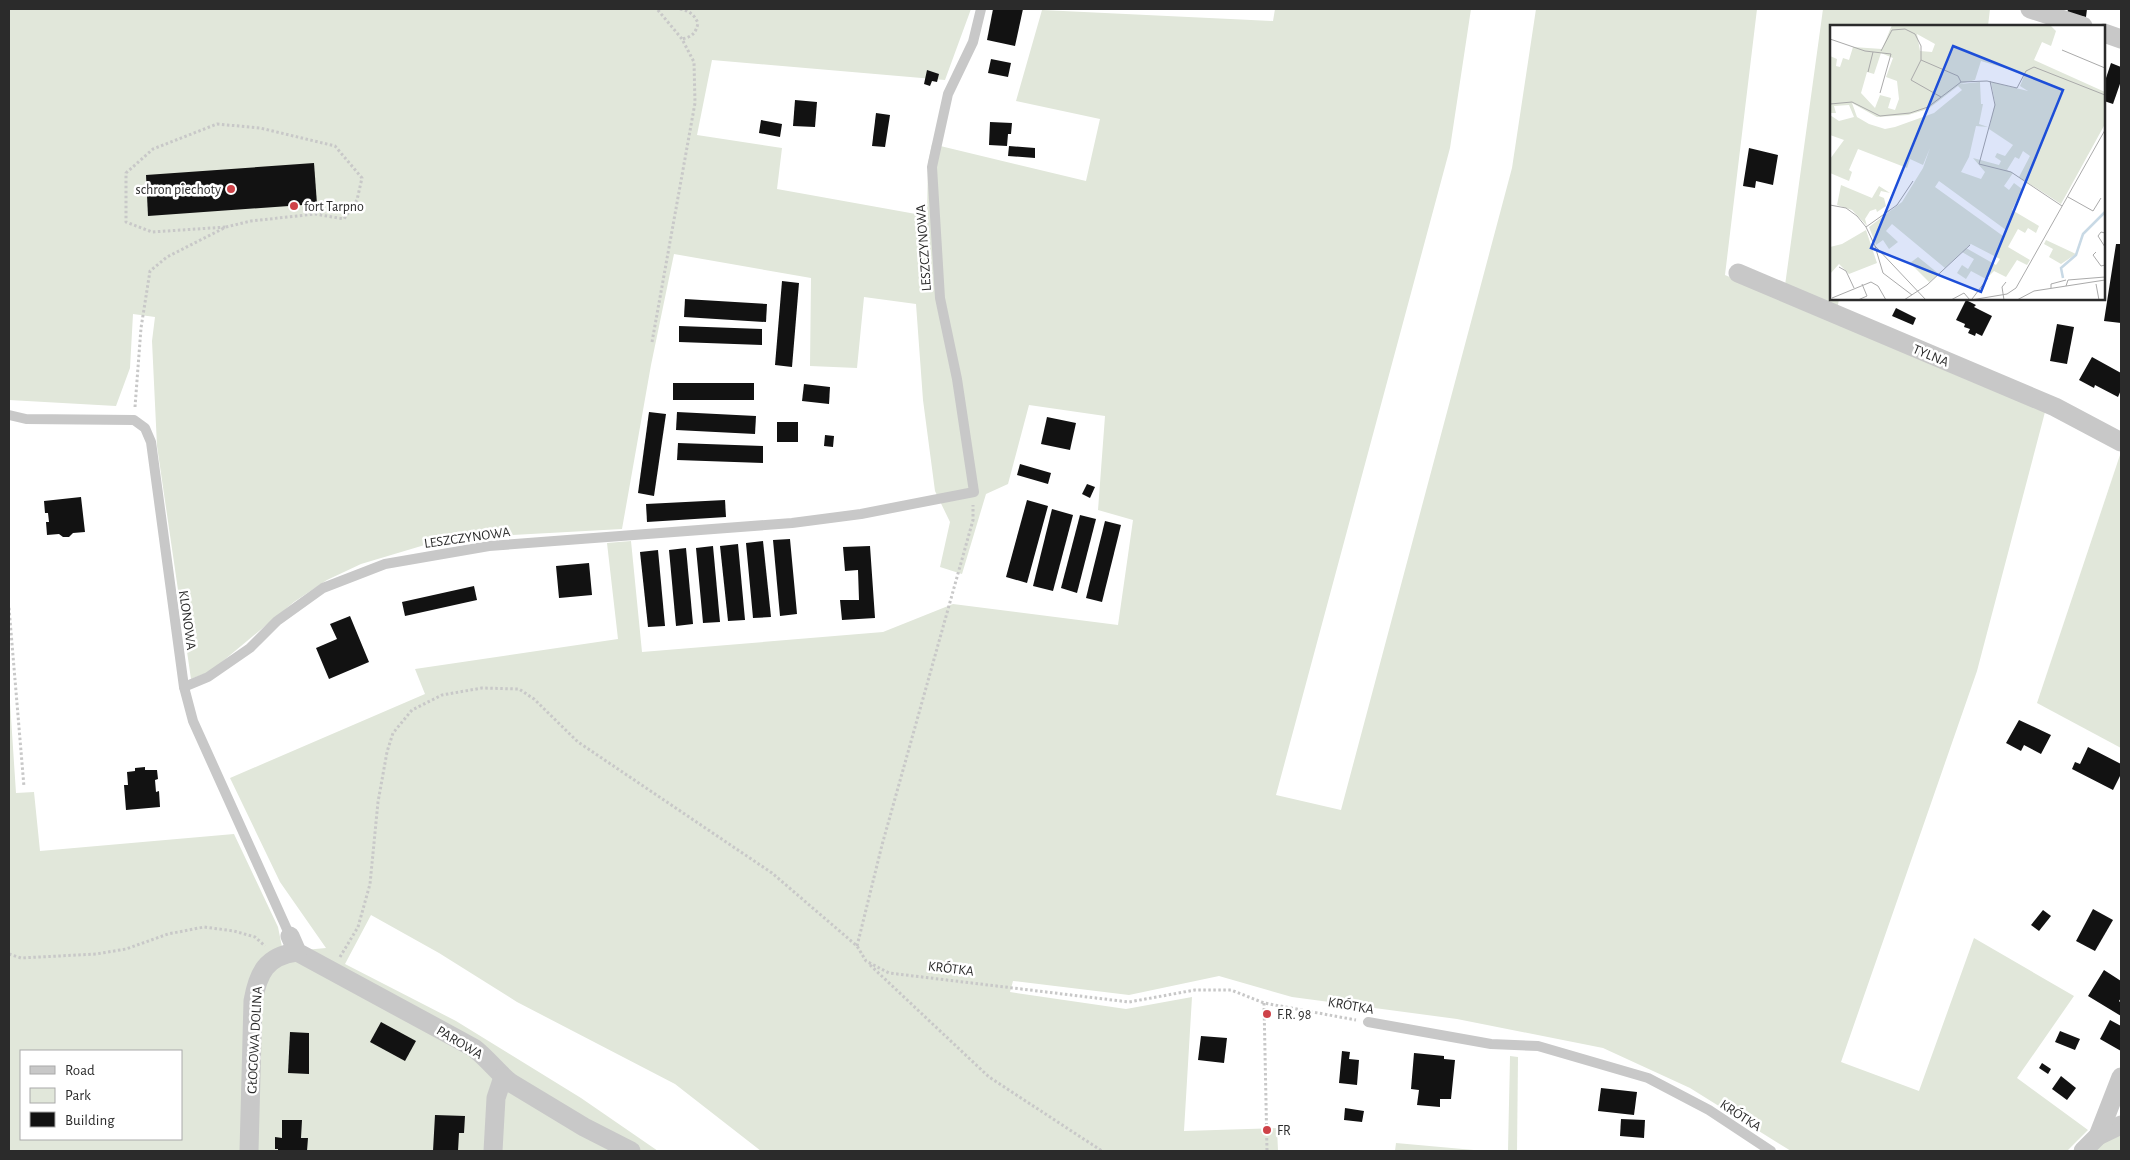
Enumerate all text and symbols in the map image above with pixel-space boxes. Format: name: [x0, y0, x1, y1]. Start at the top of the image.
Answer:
inset map: [1830, 25, 2105, 300]
place label: schron piechoty: [136, 183, 221, 197]
marker: schron piechoty: [225, 183, 237, 195]
marker: fort Tarpno: [288, 200, 300, 212]
place label: fort Tarpno: [304, 200, 364, 214]
street label: LESZCZYNOWA: [914, 204, 934, 292]
street label: TYLNA: [1911, 342, 1951, 370]
street label: LESZCZYNOWA: [423, 525, 511, 551]
street label: KLONOWA: [176, 589, 198, 651]
street label: KRÓTKA: [927, 956, 975, 979]
street label: GŁOGOWA DOLINA: [245, 986, 265, 1094]
street label: KRÓTKA: [1327, 992, 1375, 1017]
marker: F.R. 98: [1261, 1008, 1273, 1020]
place label: F.R. 98: [1277, 1008, 1311, 1022]
street label: PAROWA: [434, 1024, 485, 1062]
legend: [20, 1050, 182, 1140]
text: Road: [65, 1063, 95, 1078]
text: Park: [65, 1088, 91, 1103]
street label: KRÓTKA: [1717, 1095, 1765, 1134]
text: Building: [65, 1113, 115, 1128]
marker: FR: [1261, 1124, 1273, 1136]
place label: FR: [1277, 1124, 1291, 1138]

